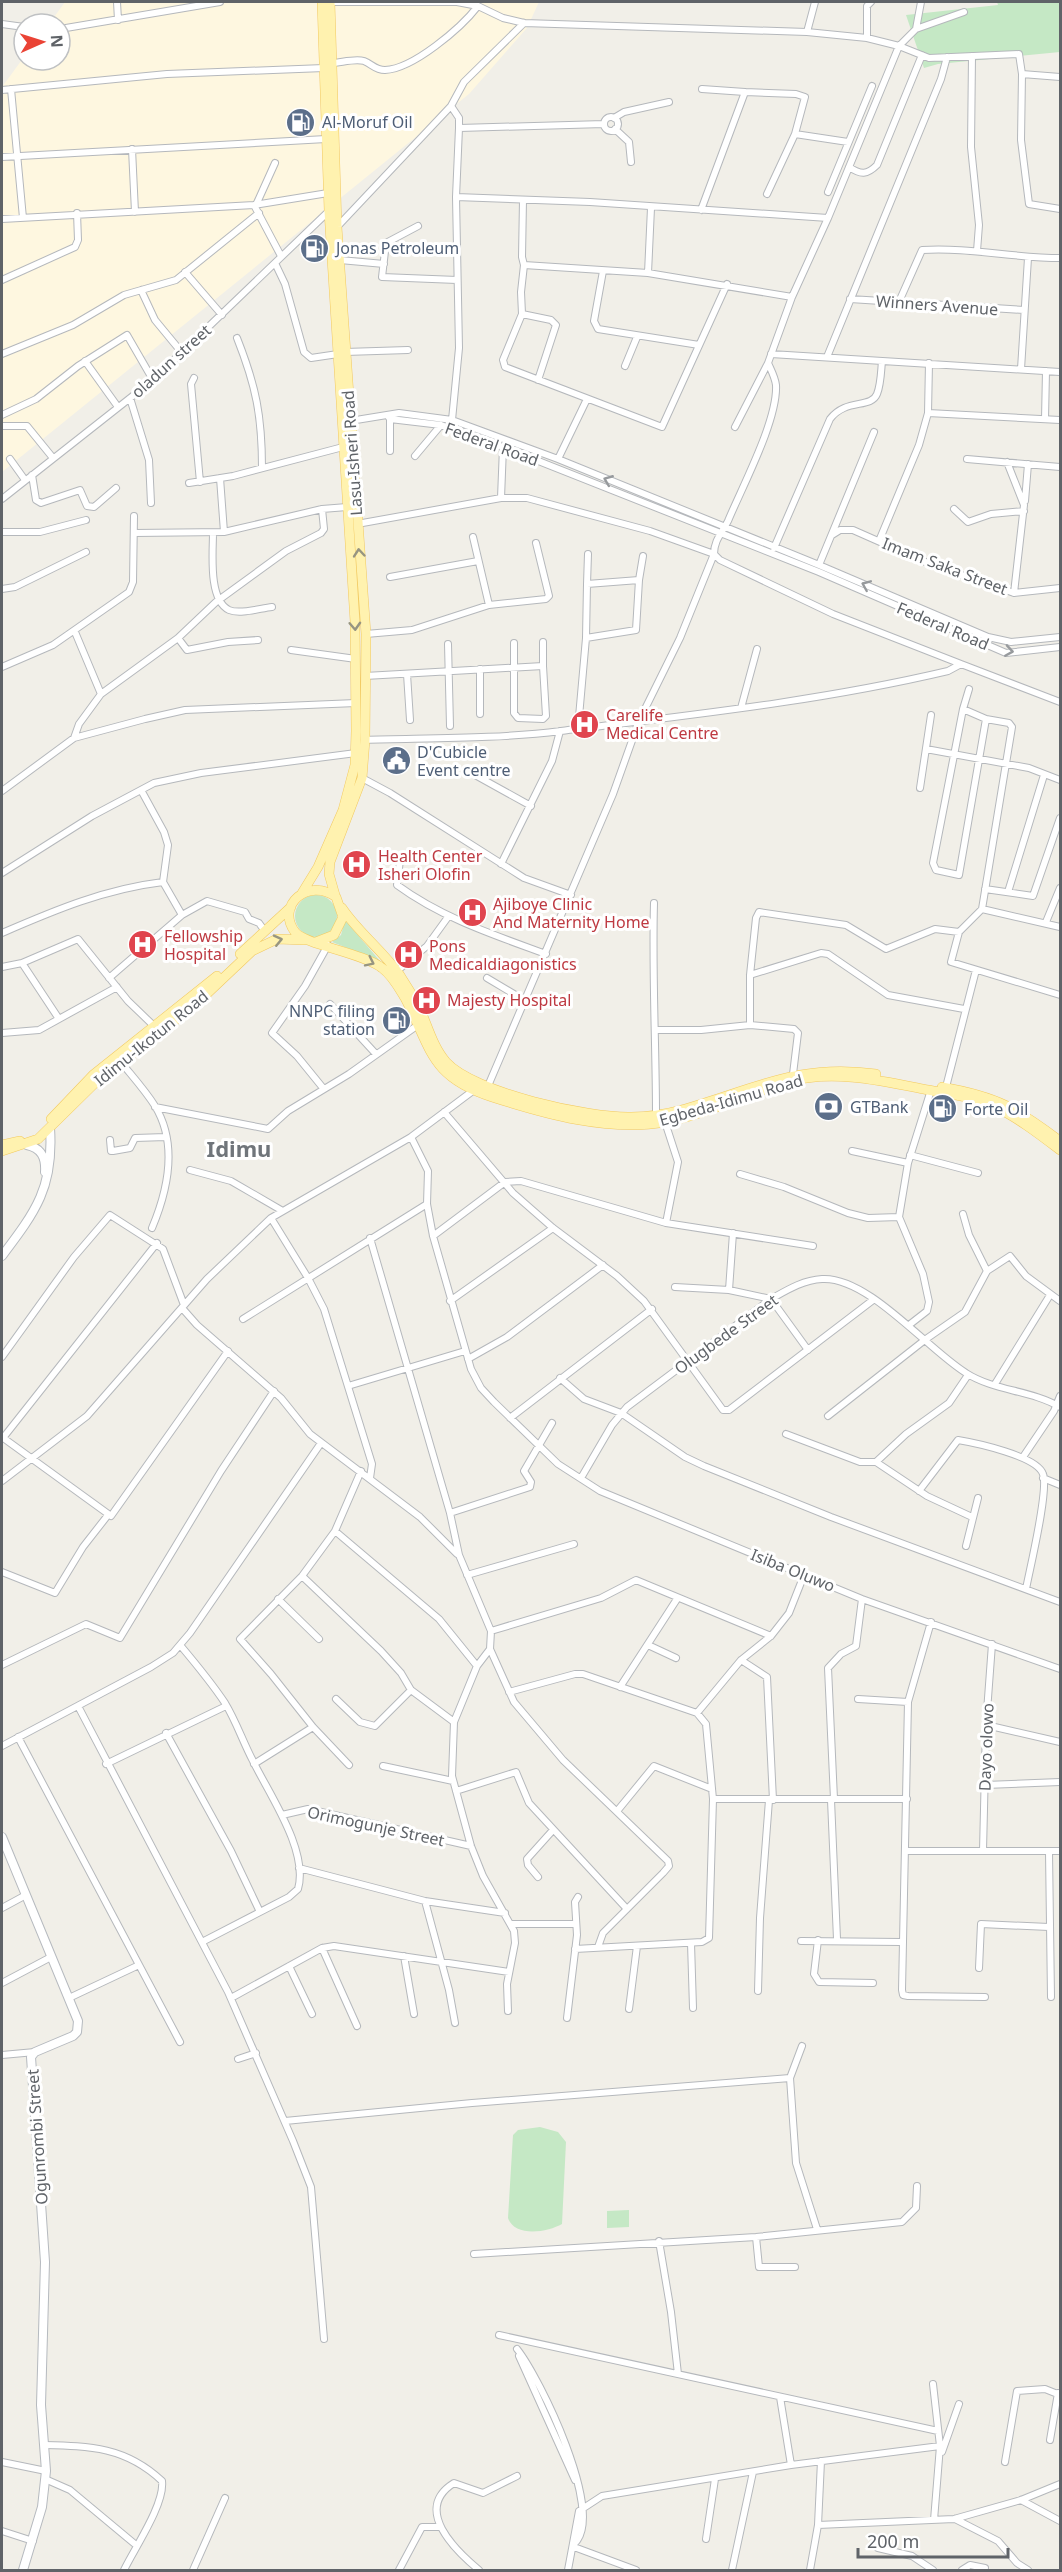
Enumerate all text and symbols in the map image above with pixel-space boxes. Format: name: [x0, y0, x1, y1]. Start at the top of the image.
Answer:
north arrow: [12, 12, 72, 72]
text: N: [46, 34, 68, 48]
fuel station icon: Al-Moruf Oil: [285, 106, 317, 138]
place label: Al-Moruf Oil: [322, 111, 413, 133]
fuel station icon: Jonas Petroleum: [299, 232, 331, 264]
place label: Jonas Petroleum: [334, 237, 459, 259]
street label: Winners Avenue: [875, 290, 999, 320]
street label: oladun street: [126, 319, 216, 403]
street label: Lasu-Isheri Road: [337, 390, 367, 516]
street label: Federal Road: [442, 417, 542, 471]
one-way arrow: [603, 475, 614, 487]
street label: Imam Saka Street: [879, 532, 1011, 600]
one-way arrow: [353, 548, 366, 557]
one-way arrow: [862, 580, 873, 592]
street label: Federal Road: [894, 597, 992, 655]
one-way arrow: [348, 621, 361, 630]
one-way arrow: [1004, 645, 1014, 657]
place label: Carelife Medical Centre: [606, 704, 719, 744]
hospital icon: Carelife Medical Centre: [569, 708, 601, 740]
place label: D'Cubicle Event centre: [417, 741, 511, 781]
public building icon: D'Cubicle Event centre: [380, 745, 412, 777]
place label: Health Center Isheri Olofin: [378, 845, 483, 885]
hospital icon: Health Center Isheri Olofin: [341, 849, 373, 881]
place label: Ajiboye Clinic And Maternity Home: [493, 893, 650, 933]
hospital icon: Ajiboye Clinic And Maternity Home: [456, 897, 488, 929]
place label: Fellowship Hospital: [164, 925, 243, 965]
hospital icon: Fellowship Hospital: [127, 929, 159, 961]
one-way arrow: [273, 934, 283, 947]
place label: Pons Medicaldiagonistics: [429, 935, 577, 975]
hospital icon: Pons Medicaldiagonistics: [392, 939, 424, 971]
one-way arrow: [364, 955, 375, 966]
hospital icon: Majesty Hospital: [410, 984, 442, 1016]
street label: Idimu-Ikotun Road: [89, 985, 213, 1091]
place label: Majesty Hospital: [447, 989, 571, 1011]
place label: NNPC filing station: [289, 1000, 375, 1040]
fuel station icon: NNPC filing station: [380, 1004, 412, 1036]
street label: Egbeda-Idimu Road: [657, 1069, 805, 1131]
bank icon: GTBank: [813, 1091, 845, 1123]
fuel station icon: Forte Oil: [927, 1093, 959, 1125]
place label: GTBank: [850, 1096, 909, 1118]
place label: Forte Oil: [964, 1098, 1028, 1120]
district label: Idimu: [207, 1133, 271, 1163]
street label: Olugbede Street: [670, 1289, 782, 1379]
street label: Isiba Oluwo: [748, 1543, 838, 1597]
street label: Dayo olowo: [973, 1703, 999, 1791]
street label: Orimogunje Street: [305, 1801, 447, 1851]
street label: Ogunrombi Street: [21, 2068, 53, 2206]
scale bar: [858, 2521, 1008, 2559]
text: 200 m: [867, 2529, 919, 2553]

